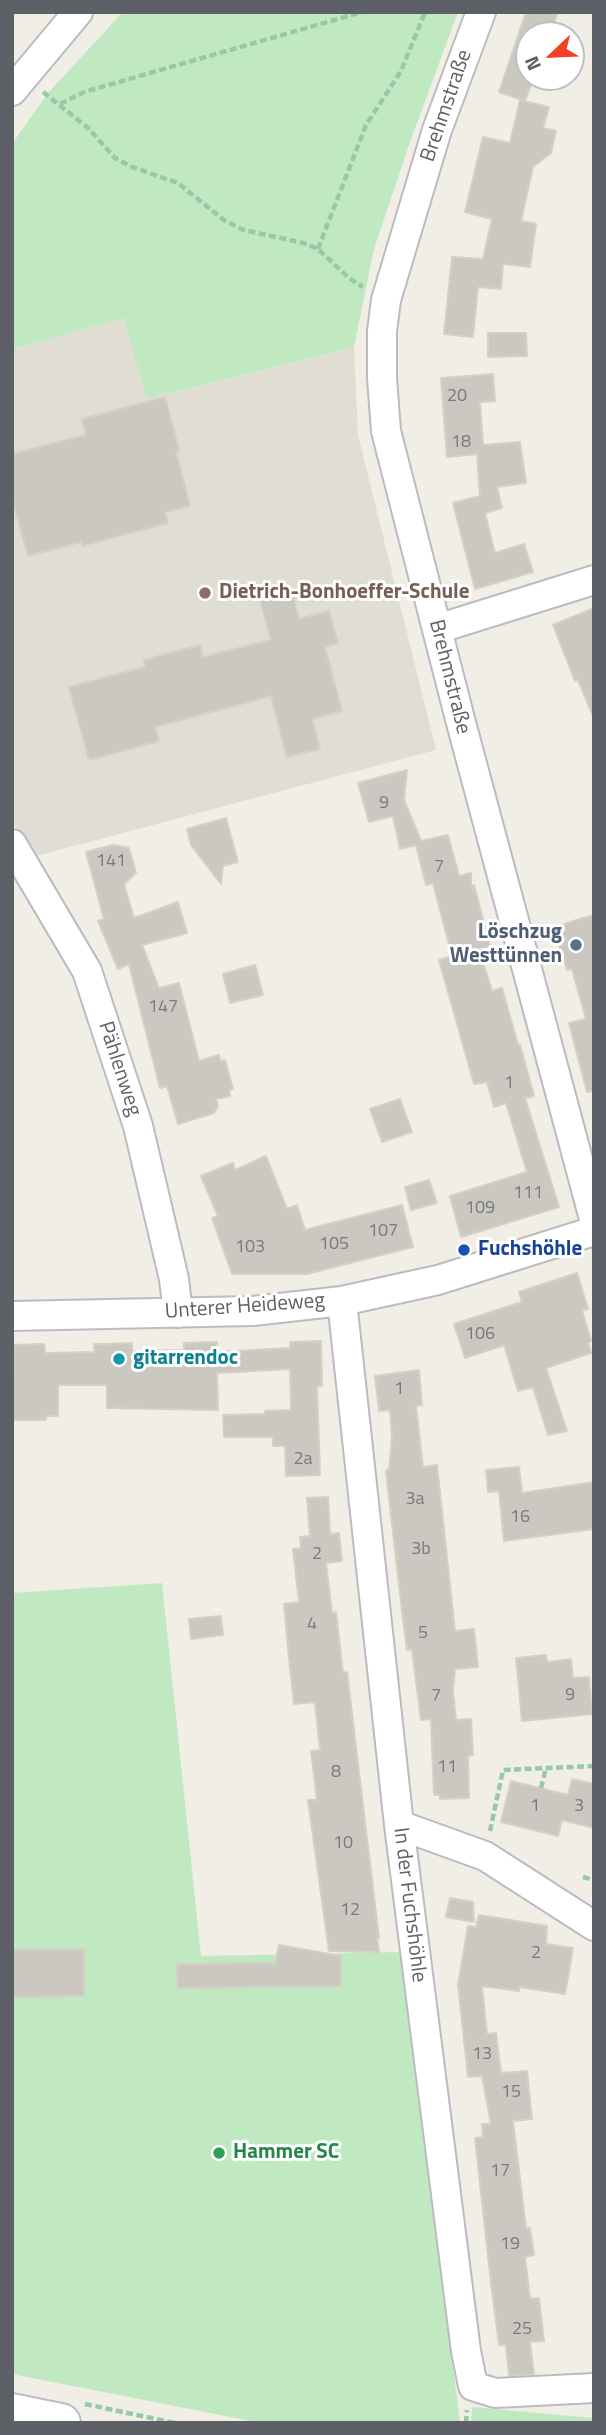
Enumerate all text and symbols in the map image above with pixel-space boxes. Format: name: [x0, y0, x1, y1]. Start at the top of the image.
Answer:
north arrow: [515, 21, 585, 91]
street label: Brehmstraße: [416, 47, 478, 165]
text: N: [516, 52, 548, 75]
house number: 20: [447, 386, 467, 408]
house number: 18: [451, 432, 471, 454]
place label: Dietrich-Bonhoeffer-Schule: [219, 580, 469, 606]
marker: Dietrich-Bonhoeffer-Schule: [197, 585, 213, 601]
street label: Brehmstraße: [423, 617, 475, 737]
house number: 9: [379, 793, 389, 815]
house number: 141: [96, 851, 126, 873]
house number: 7: [434, 857, 444, 879]
place label: Löschzug Westtünnen: [450, 920, 562, 970]
marker: Löschzug Westtünnen: [568, 937, 584, 953]
house number: 147: [148, 997, 178, 1019]
street label: Pählenweg: [92, 1018, 146, 1120]
house number: 1: [504, 1073, 514, 1095]
house number: 111: [513, 1183, 543, 1205]
house number: 109: [465, 1198, 495, 1220]
house number: 107: [368, 1221, 398, 1243]
house number: 105: [319, 1234, 349, 1256]
house number: 103: [235, 1237, 265, 1259]
place label: Fuchshöhle: [478, 1237, 582, 1263]
marker: Fuchshöhle: [456, 1242, 472, 1258]
street label: Unterer Heideweg: [164, 1289, 326, 1325]
house number: 106: [465, 1324, 495, 1346]
place label: gitarrendoc: [133, 1346, 238, 1372]
marker: gitarrendoc: [111, 1351, 127, 1367]
house number: 1: [394, 1379, 404, 1401]
house number: 2a: [293, 1449, 313, 1471]
house number: 3a: [405, 1489, 425, 1511]
house number: 16: [510, 1507, 530, 1529]
house number: 3b: [411, 1539, 431, 1561]
house number: 2: [312, 1544, 322, 1566]
house number: 4: [307, 1614, 317, 1636]
house number: 5: [418, 1623, 428, 1645]
house number: 9: [565, 1685, 575, 1707]
house number: 7: [431, 1686, 441, 1708]
house number: 11: [437, 1757, 457, 1779]
house number: 8: [331, 1762, 341, 1784]
house number: 1: [530, 1796, 540, 1818]
house number: 3: [574, 1796, 584, 1818]
street label: In der Fuchshöhle: [387, 1826, 431, 1984]
house number: 10: [333, 1833, 353, 1855]
house number: 12: [340, 1900, 360, 1922]
house number: 2: [531, 1943, 541, 1965]
house number: 13: [472, 2044, 492, 2066]
house number: 15: [501, 2082, 521, 2104]
place label: Hammer SC: [233, 2140, 339, 2166]
marker: Hammer SC: [211, 2145, 227, 2161]
house number: 17: [490, 2161, 510, 2183]
house number: 19: [500, 2234, 520, 2256]
house number: 25: [512, 2319, 532, 2341]

